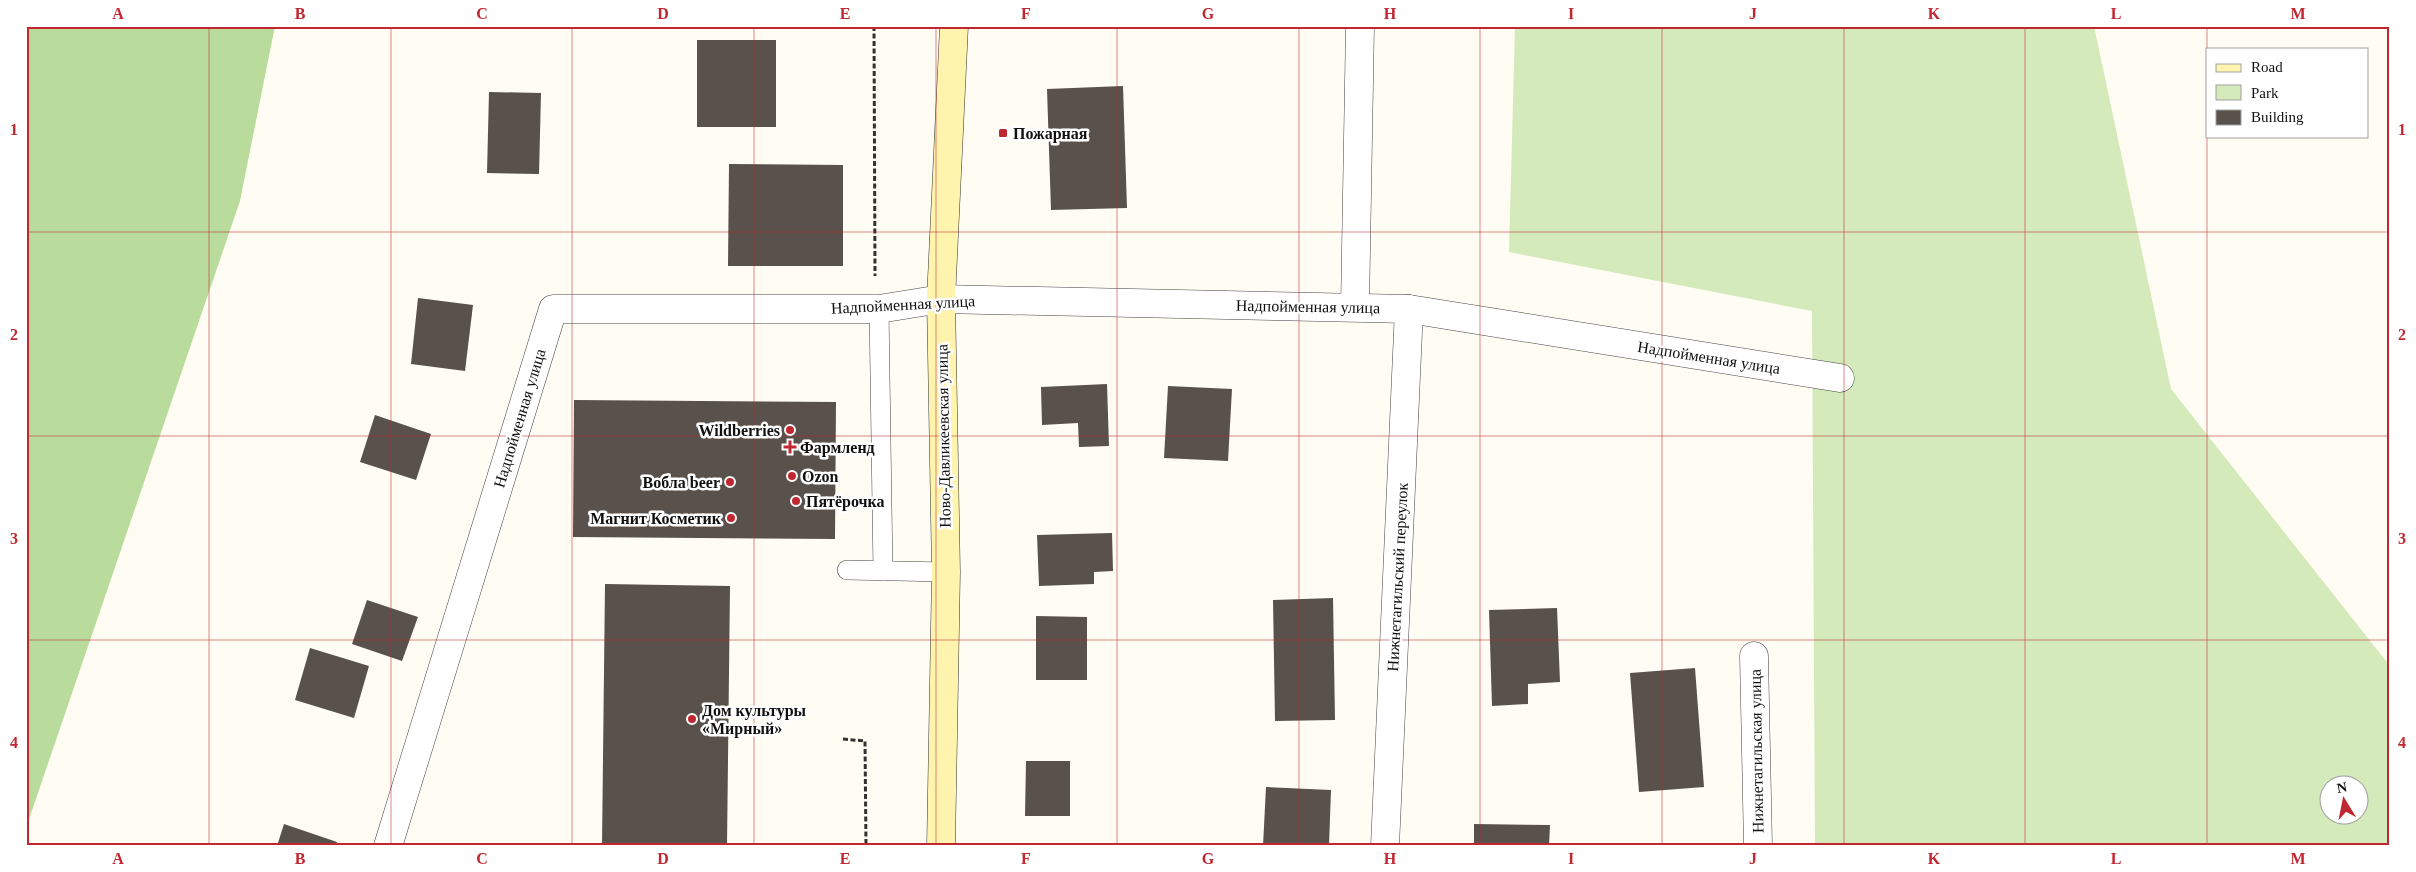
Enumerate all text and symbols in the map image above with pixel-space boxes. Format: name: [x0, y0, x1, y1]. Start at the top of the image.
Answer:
text: A: [112, 5, 124, 22]
text: B: [295, 5, 306, 22]
text: C: [476, 5, 488, 22]
text: D: [657, 5, 669, 22]
text: E: [840, 5, 850, 22]
text: F: [1021, 5, 1031, 22]
text: G: [1202, 5, 1215, 22]
text: H: [1384, 5, 1397, 22]
text: I: [1568, 5, 1574, 22]
text: J: [1749, 5, 1757, 22]
text: K: [1928, 5, 1941, 22]
text: L: [2111, 5, 2121, 22]
text: M: [2290, 5, 2306, 22]
legend: [2206, 48, 2368, 138]
text: Road: [2251, 59, 2283, 75]
text: Park: [2251, 85, 2279, 101]
text: Building: [2251, 109, 2304, 125]
text: 1: [10, 121, 18, 138]
text: 1: [2398, 121, 2406, 138]
place label: Пожарная: [1013, 125, 1088, 143]
marker: Пожарная: [997, 127, 1009, 139]
street label: Надпойменная улица: [831, 292, 976, 318]
street label: Надпойменная улица: [1236, 297, 1380, 317]
text: 2: [10, 326, 18, 343]
text: 2: [2398, 326, 2406, 343]
street label: Надпойменная улица: [1636, 338, 1781, 378]
street label: Ново-Давликеевская улица: [933, 344, 955, 528]
street label: Надпойменная улица: [490, 347, 550, 490]
place label: Wildberries: [699, 422, 780, 439]
marker: Wildberries: [784, 424, 796, 436]
place label: Фармленд: [800, 439, 875, 457]
marker: Фармленд: [784, 441, 796, 453]
place label: Ozon: [802, 468, 839, 485]
marker: Ozon: [786, 470, 798, 482]
place label: Вобла beer: [643, 474, 720, 491]
marker: Вобла beer: [724, 476, 736, 488]
street label: Нижнетагильский переулок: [1384, 482, 1412, 672]
place label: Пятёрочка: [806, 493, 885, 511]
marker: Пятёрочка: [790, 495, 802, 507]
place label: Магнит Косметик: [590, 510, 722, 527]
marker: Магнит Косметик: [725, 512, 737, 524]
text: 3: [10, 530, 18, 547]
text: 3: [2398, 530, 2406, 547]
street label: Нижнетагильская улица: [1747, 669, 1767, 833]
place label: Дом культуры «Мирный»: [702, 702, 807, 738]
marker: Дом культуры «Мирный»: [686, 713, 698, 725]
text: 4: [10, 734, 18, 751]
text: 4: [2398, 734, 2406, 751]
north arrow: [2318, 774, 2368, 824]
text: N: [2336, 779, 2348, 796]
text: A: [112, 850, 124, 867]
text: B: [295, 850, 306, 867]
text: C: [476, 850, 488, 867]
text: D: [657, 850, 669, 867]
text: E: [840, 850, 850, 867]
text: F: [1021, 850, 1031, 867]
text: G: [1202, 850, 1215, 867]
text: H: [1384, 850, 1397, 867]
text: I: [1568, 850, 1574, 867]
text: J: [1749, 850, 1757, 867]
text: K: [1928, 850, 1941, 867]
text: L: [2111, 850, 2121, 867]
text: M: [2290, 850, 2306, 867]

